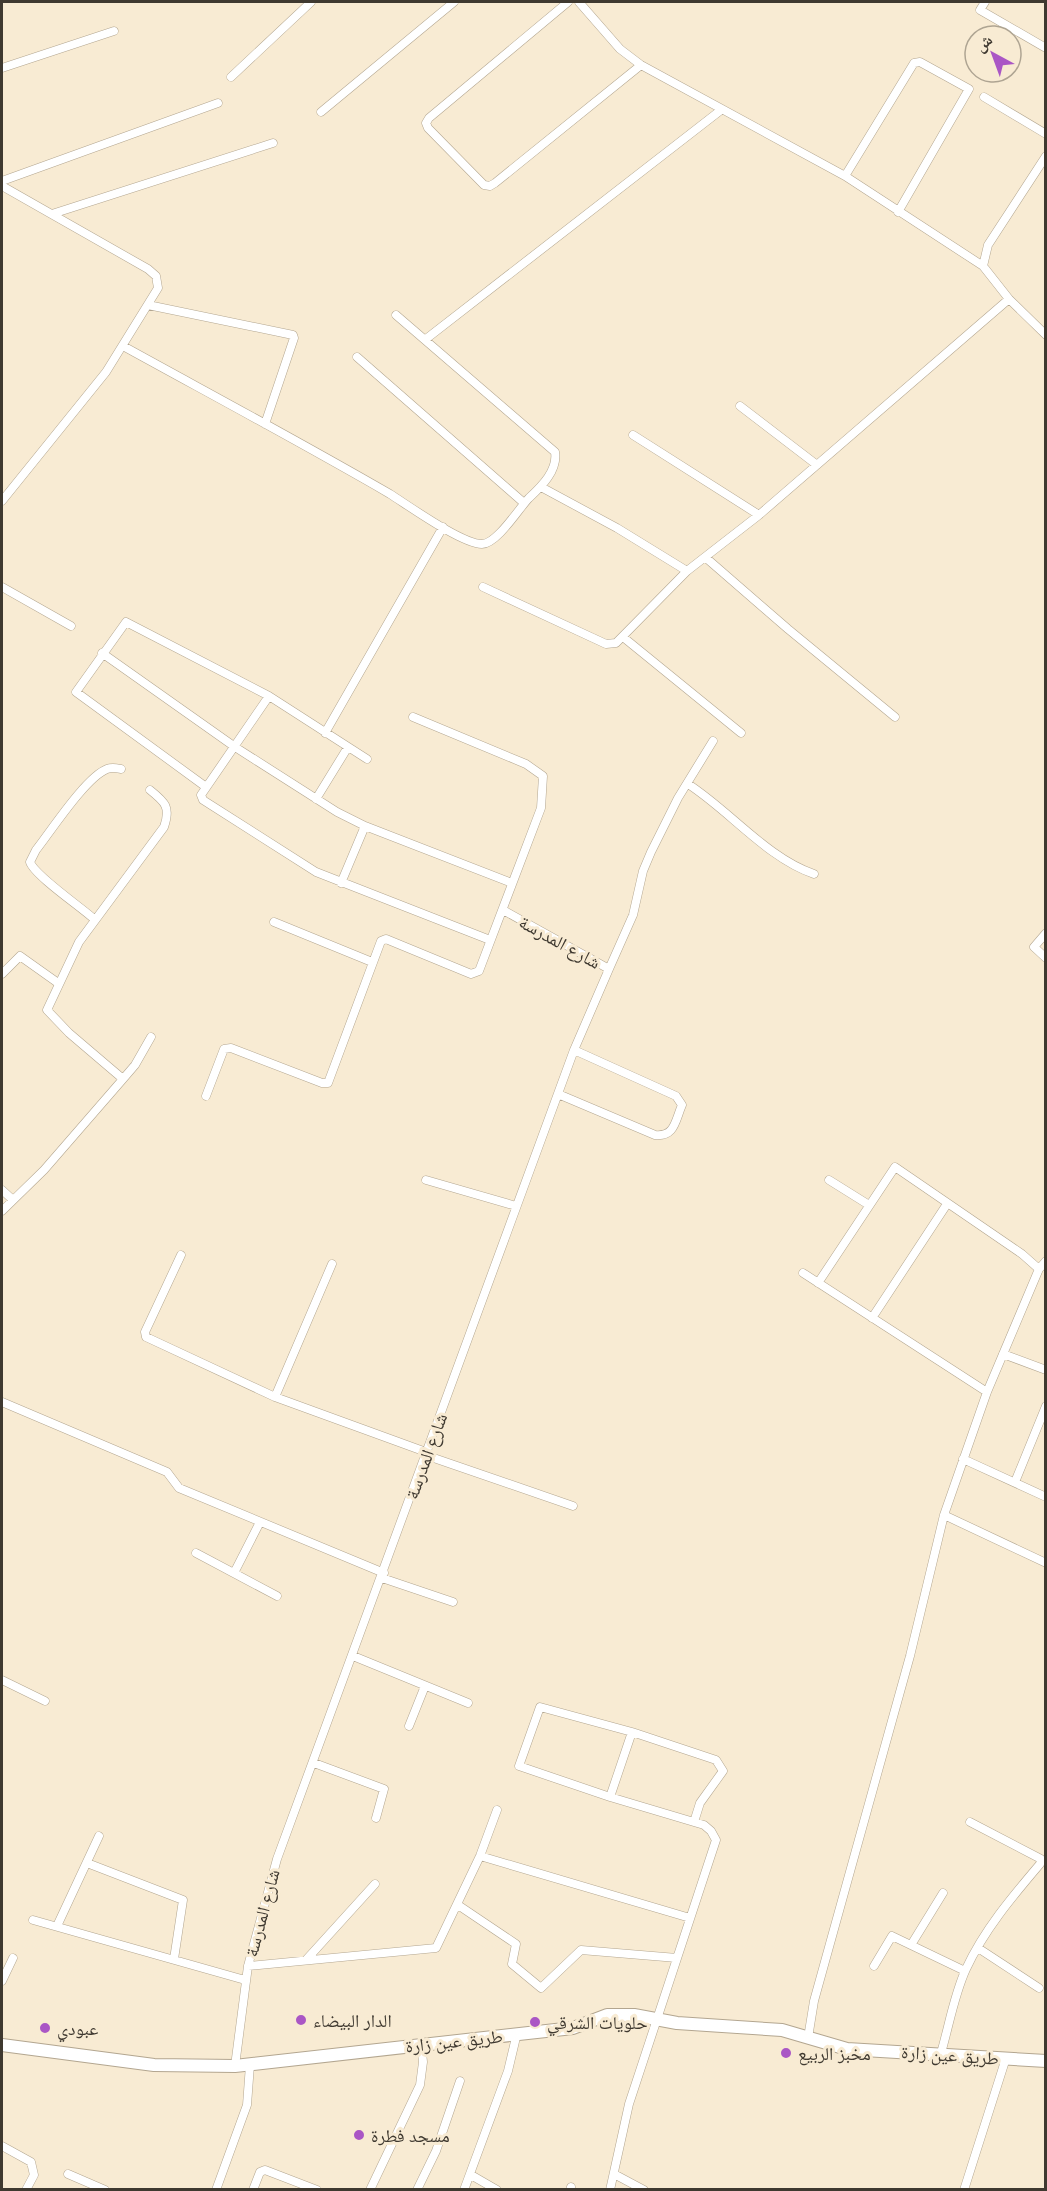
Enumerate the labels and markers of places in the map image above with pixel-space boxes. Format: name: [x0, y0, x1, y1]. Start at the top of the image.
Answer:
place label: الدار البيضاء: [313, 2010, 392, 2031]
place label: حلويات الشرقي: [547, 2012, 648, 2037]
marker: الدار البيضاء: [294, 2013, 308, 2027]
marker: حلويات الشرقي: [528, 2015, 542, 2029]
place label: عبودي: [57, 2018, 98, 2043]
marker: عبودي: [38, 2021, 52, 2035]
place label: مخبز الربيع: [798, 2043, 871, 2066]
marker: مخبز الربيع: [779, 2046, 793, 2060]
place label: مسجد فطرة: [371, 2125, 450, 2146]
marker: مسجد فطرة: [352, 2128, 366, 2142]

